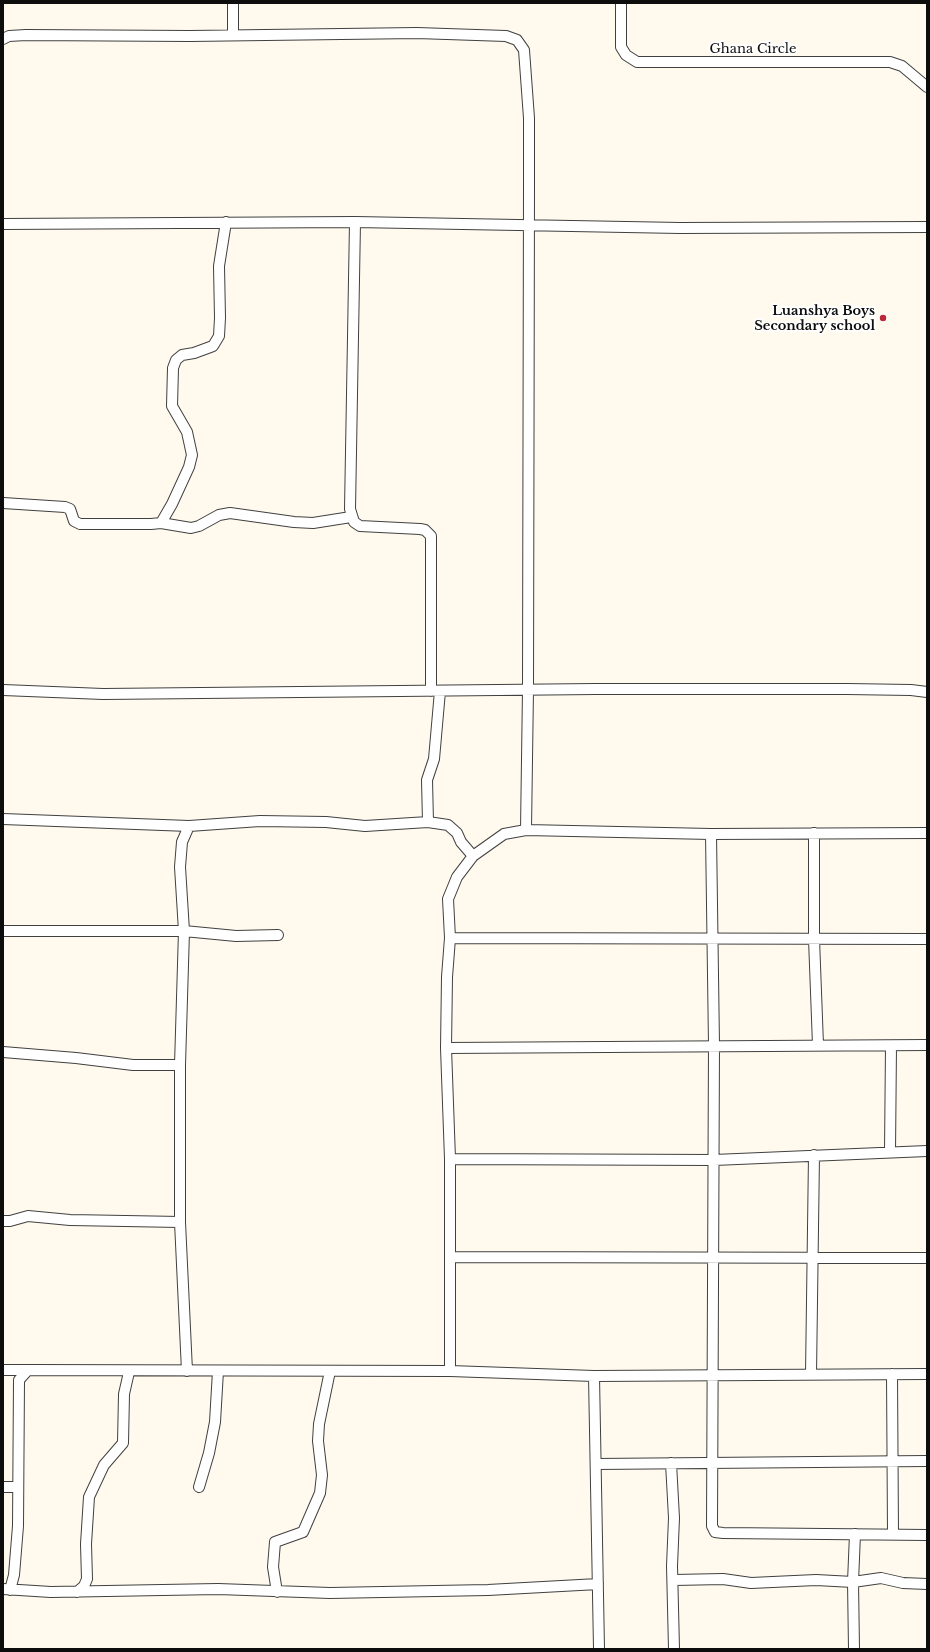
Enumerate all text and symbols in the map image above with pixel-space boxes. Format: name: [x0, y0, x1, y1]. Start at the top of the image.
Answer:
street label: Ghana Circle: [710, 41, 796, 57]
place label: Luanshya Boys Secondary school: [754, 303, 875, 334]
marker: Luanshya Boys Secondary school: [878, 313, 888, 323]

